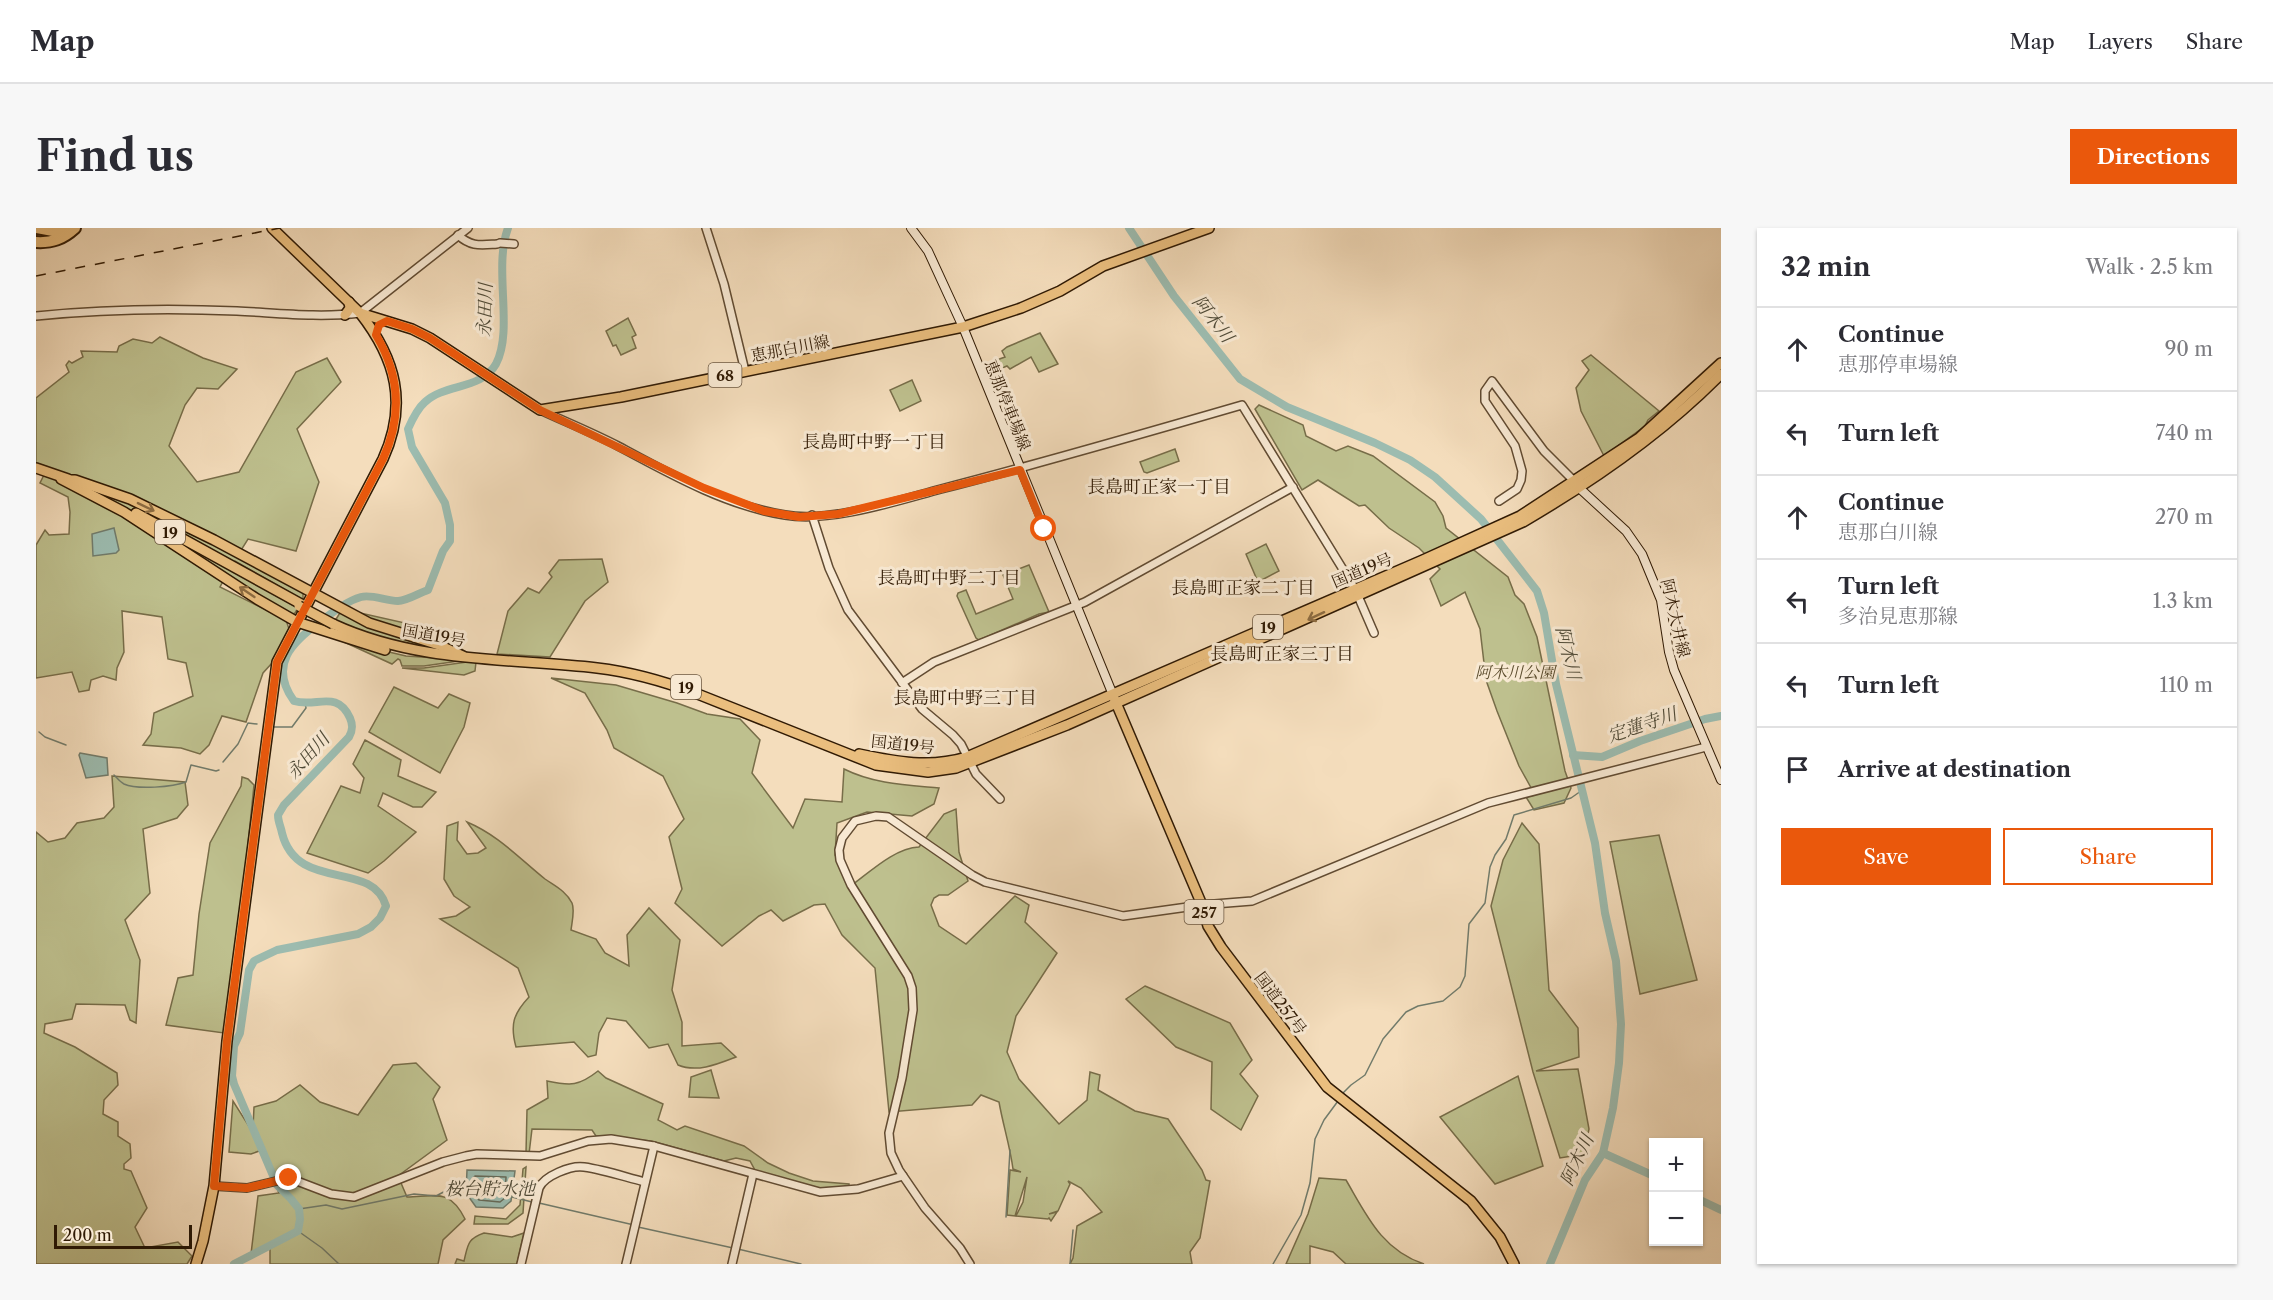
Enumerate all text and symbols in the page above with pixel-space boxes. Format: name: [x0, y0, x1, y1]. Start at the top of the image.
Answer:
text: Map: [30, 24, 94, 58]
text: Map: [2010, 29, 2055, 54]
text: Layers: [2088, 29, 2153, 54]
text: Share: [2186, 29, 2243, 54]
button: Directions: [2070, 129, 2237, 184]
text: Find us: [36, 130, 194, 182]
text: 32 min: [1781, 251, 1871, 283]
text: Walk · 2.5 km: [2086, 255, 2213, 279]
water label: 永田川: [473, 281, 497, 337]
water label: 阿木川: [1188, 291, 1240, 349]
text: Continue: [1838, 321, 1944, 348]
street label: 恵那白川線: [749, 331, 831, 365]
icon: ahead: [1781, 333, 1814, 366]
text: 90 m: [2165, 337, 2213, 361]
text: 恵那停車場線: [1838, 352, 1958, 376]
street label: 恵那停車場線: [981, 357, 1035, 453]
road number: 68: [708, 363, 742, 387]
icon: left: [1781, 417, 1814, 450]
text: Turn left: [1838, 420, 1939, 447]
text: 740 m: [2156, 421, 2213, 445]
district label: 長島町中野一丁目: [802, 431, 946, 453]
district label: 長島町正家一丁目: [1087, 476, 1231, 498]
text: Continue: [1838, 489, 1944, 516]
one-way arrow: [136, 501, 154, 513]
icon: ahead: [1781, 501, 1814, 534]
text: 270 m: [2155, 505, 2213, 529]
route start: [1030, 515, 1056, 541]
road number: 19: [155, 520, 185, 544]
text: 恵那白川線: [1838, 520, 1938, 544]
street label: 国道19号: [1329, 548, 1395, 592]
district label: 長島町中野二丁目: [877, 567, 1021, 589]
text: Turn left: [1838, 573, 1939, 600]
district label: 長島町正家二丁目: [1171, 577, 1315, 599]
street label: 阿木大井線: [1657, 577, 1695, 659]
icon: left: [1781, 585, 1814, 618]
one-way arrow: [239, 586, 256, 598]
text: 1.3 km: [2153, 589, 2213, 613]
text: 多治見恵那線: [1838, 604, 1958, 628]
one-way arrow: [1307, 611, 1325, 622]
road number: 19: [1253, 615, 1283, 639]
street label: 国道19号: [401, 620, 467, 650]
water label: 阿木川: [1551, 624, 1585, 684]
district label: 長島町正家三丁目: [1210, 643, 1354, 665]
park label: 阿木川公園: [1475, 662, 1558, 682]
icon: left: [1781, 669, 1814, 702]
text: Turn left: [1838, 672, 1939, 699]
text: 110 m: [2160, 673, 2213, 697]
road number: 19: [671, 675, 701, 699]
district label: 長島町中野三丁目: [893, 687, 1037, 709]
water label: 定蓮寺川: [1604, 702, 1682, 747]
water label: 永田川: [282, 727, 335, 784]
street label: 国道19号: [870, 731, 936, 757]
icon: arrive: [1781, 753, 1814, 786]
text: Arrive at destination: [1838, 756, 2071, 783]
button: Save: [1781, 828, 1991, 885]
button: Share: [2003, 828, 2213, 885]
road number: 257: [1184, 900, 1224, 924]
street label: 国道257号: [1251, 968, 1311, 1038]
water label: 阿木川: [1556, 1129, 1599, 1189]
map controls: [1649, 1138, 1703, 1246]
button: +: [1649, 1138, 1703, 1192]
route end: [275, 1164, 301, 1190]
water label: 桜台貯水池: [445, 1178, 537, 1200]
button: −: [1649, 1192, 1703, 1246]
scale bar: [54, 1222, 192, 1250]
text: 200 m: [63, 1225, 112, 1245]

